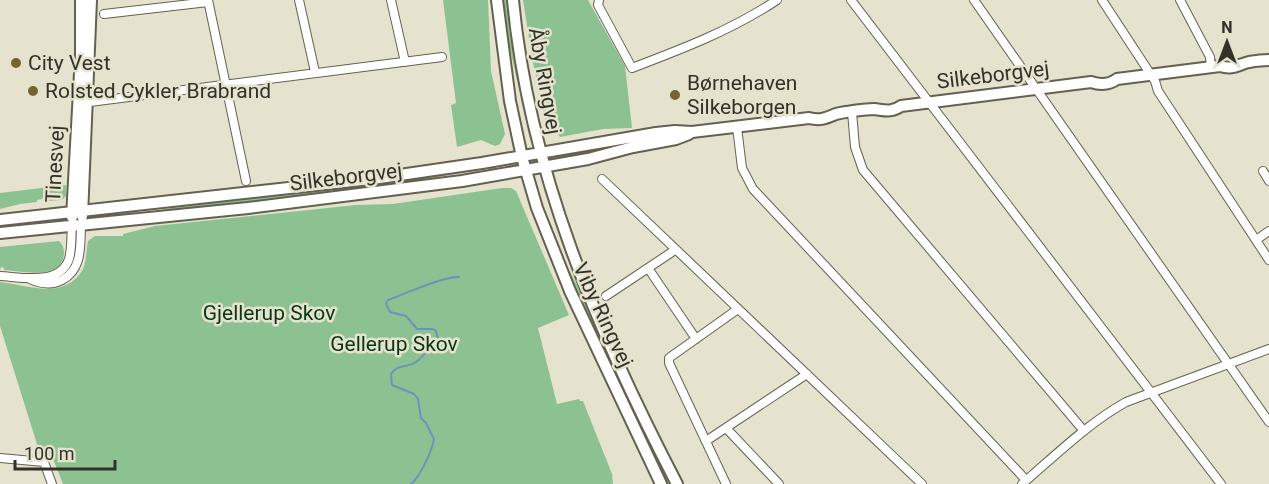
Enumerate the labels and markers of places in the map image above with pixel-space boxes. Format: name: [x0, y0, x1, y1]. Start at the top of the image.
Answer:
place label: City Vest: [28, 51, 111, 75]
marker: City Vest: [9, 56, 23, 70]
place label: Børnehaven Silkeborgen: [687, 71, 797, 119]
place label: Rolsted Cykler, Brabrand: [45, 79, 271, 103]
marker: Rolsted Cykler, Brabrand: [26, 84, 40, 98]
marker: Børnehaven Silkeborgen: [668, 88, 682, 102]

